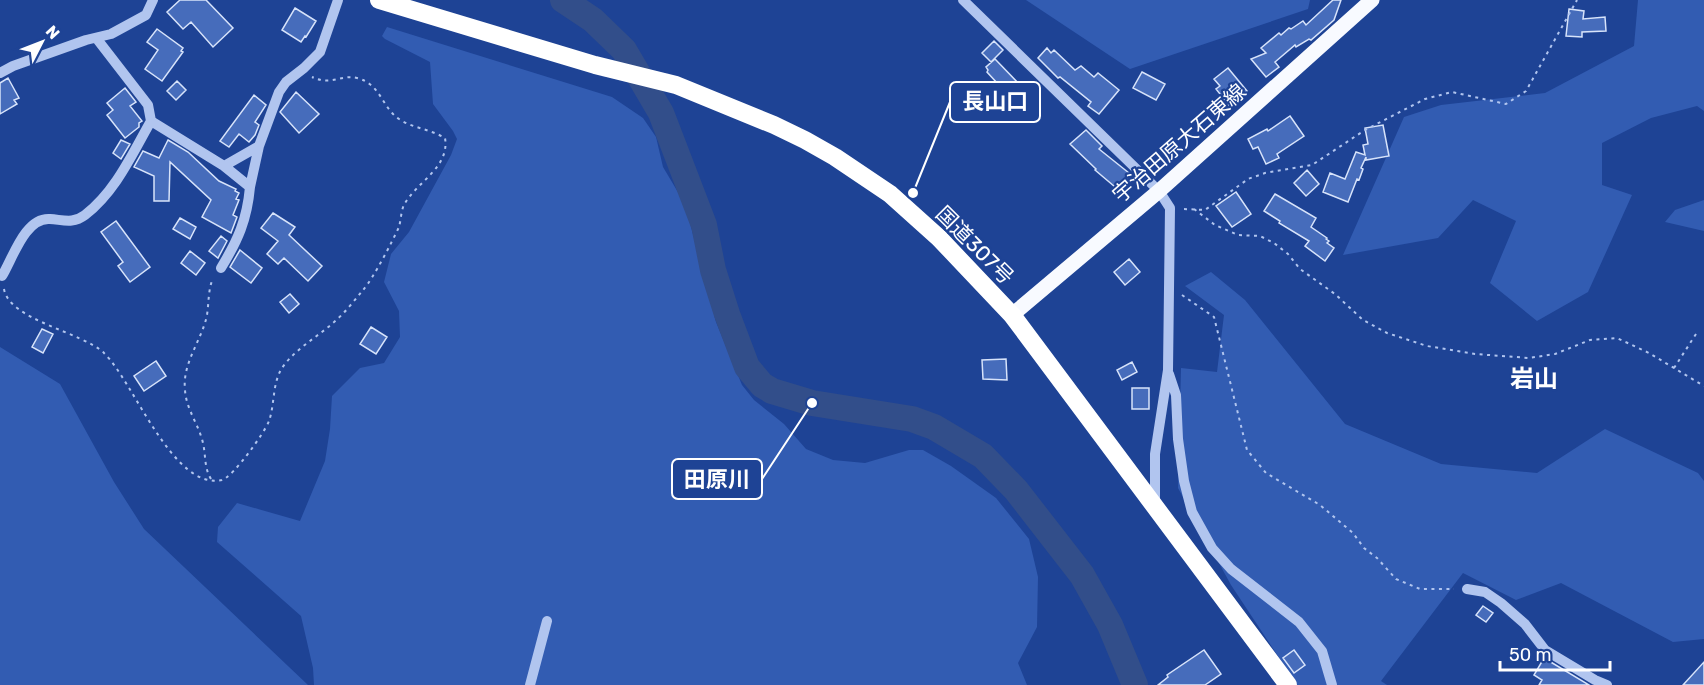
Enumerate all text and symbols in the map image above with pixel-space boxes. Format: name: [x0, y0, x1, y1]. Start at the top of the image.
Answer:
north arrow: [12, 12, 72, 72]
text: N: [42, 22, 64, 43]
street label: 宇治田原大石東線: [1107, 78, 1251, 208]
callout: 長山口: [950, 82, 1040, 122]
text: 長山口: [962, 88, 1028, 115]
street label: 国道307号: [931, 201, 1019, 289]
district label: 岩山: [1510, 365, 1558, 393]
callout: 田原川: [672, 459, 762, 499]
text: 田原川: [684, 466, 750, 493]
scale bar: [1500, 634, 1610, 672]
text: 50 m: [1509, 644, 1552, 666]

